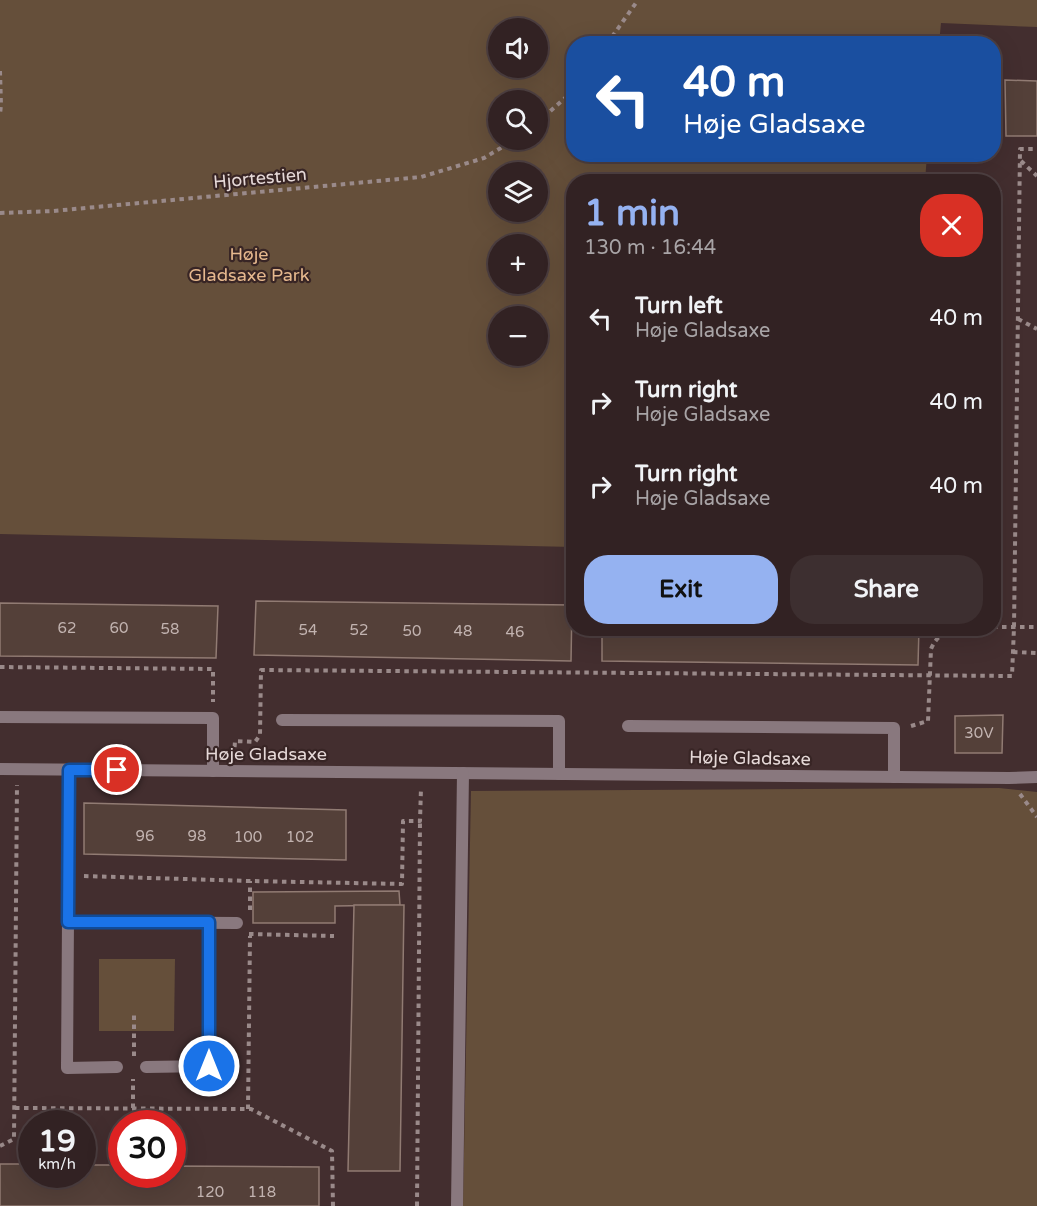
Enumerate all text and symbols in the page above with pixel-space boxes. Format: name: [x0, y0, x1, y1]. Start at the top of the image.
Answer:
map controls: [488, 18, 548, 366]
button: sound: [488, 18, 548, 78]
text: 40 m: [683, 57, 785, 108]
icon: left: [584, 60, 662, 138]
button: search: [488, 90, 548, 150]
text: Høje Gladsaxe: [683, 108, 866, 141]
button: layers: [488, 162, 548, 222]
street label: Hjortestien: [212, 163, 308, 193]
text: 1 min: [584, 192, 680, 235]
button: close: [920, 194, 983, 257]
button: +: [488, 234, 548, 294]
text: 130 m · 16:44: [584, 236, 716, 260]
park label: Høje Gladsaxe Park: [188, 243, 310, 286]
text: Turn left: [635, 293, 723, 319]
icon: left: [584, 302, 617, 335]
text: 40 m: [929, 305, 983, 331]
button: −: [488, 306, 548, 366]
text: Høje Gladsaxe: [635, 319, 770, 343]
text: Turn right: [635, 377, 737, 403]
icon: right: [584, 386, 617, 419]
text: 40 m: [929, 389, 983, 415]
text: Høje Gladsaxe: [635, 403, 770, 427]
text: Turn right: [635, 461, 737, 487]
icon: right: [584, 470, 617, 503]
text: 40 m: [929, 473, 983, 499]
text: Høje Gladsaxe: [635, 487, 770, 511]
button: Exit: [584, 555, 778, 624]
button: Share: [790, 555, 983, 624]
house number: 62: [58, 619, 76, 637]
house number: 60: [110, 619, 128, 637]
house number: 58: [161, 620, 179, 638]
house number: 54: [299, 621, 317, 639]
house number: 52: [350, 621, 368, 639]
house number: 50: [403, 622, 421, 640]
house number: 48: [454, 622, 472, 640]
house number: 46: [506, 623, 524, 641]
house number: 30V: [964, 724, 994, 742]
street label: Høje Gladsaxe: [205, 743, 327, 765]
pin: [91, 744, 142, 795]
street label: Høje Gladsaxe: [689, 746, 811, 770]
icon: arrive: [100, 753, 133, 786]
house number: 96: [136, 827, 154, 845]
house number: 98: [188, 827, 206, 845]
house number: 100: [234, 828, 262, 846]
house number: 102: [286, 828, 314, 846]
position arrow: [177, 1034, 241, 1098]
speed limit sign: 30: [108, 1110, 186, 1188]
text: 19: [38, 1123, 76, 1160]
text: km/h: [38, 1155, 76, 1173]
house number: 120: [196, 1183, 224, 1201]
house number: 118: [248, 1183, 276, 1201]

